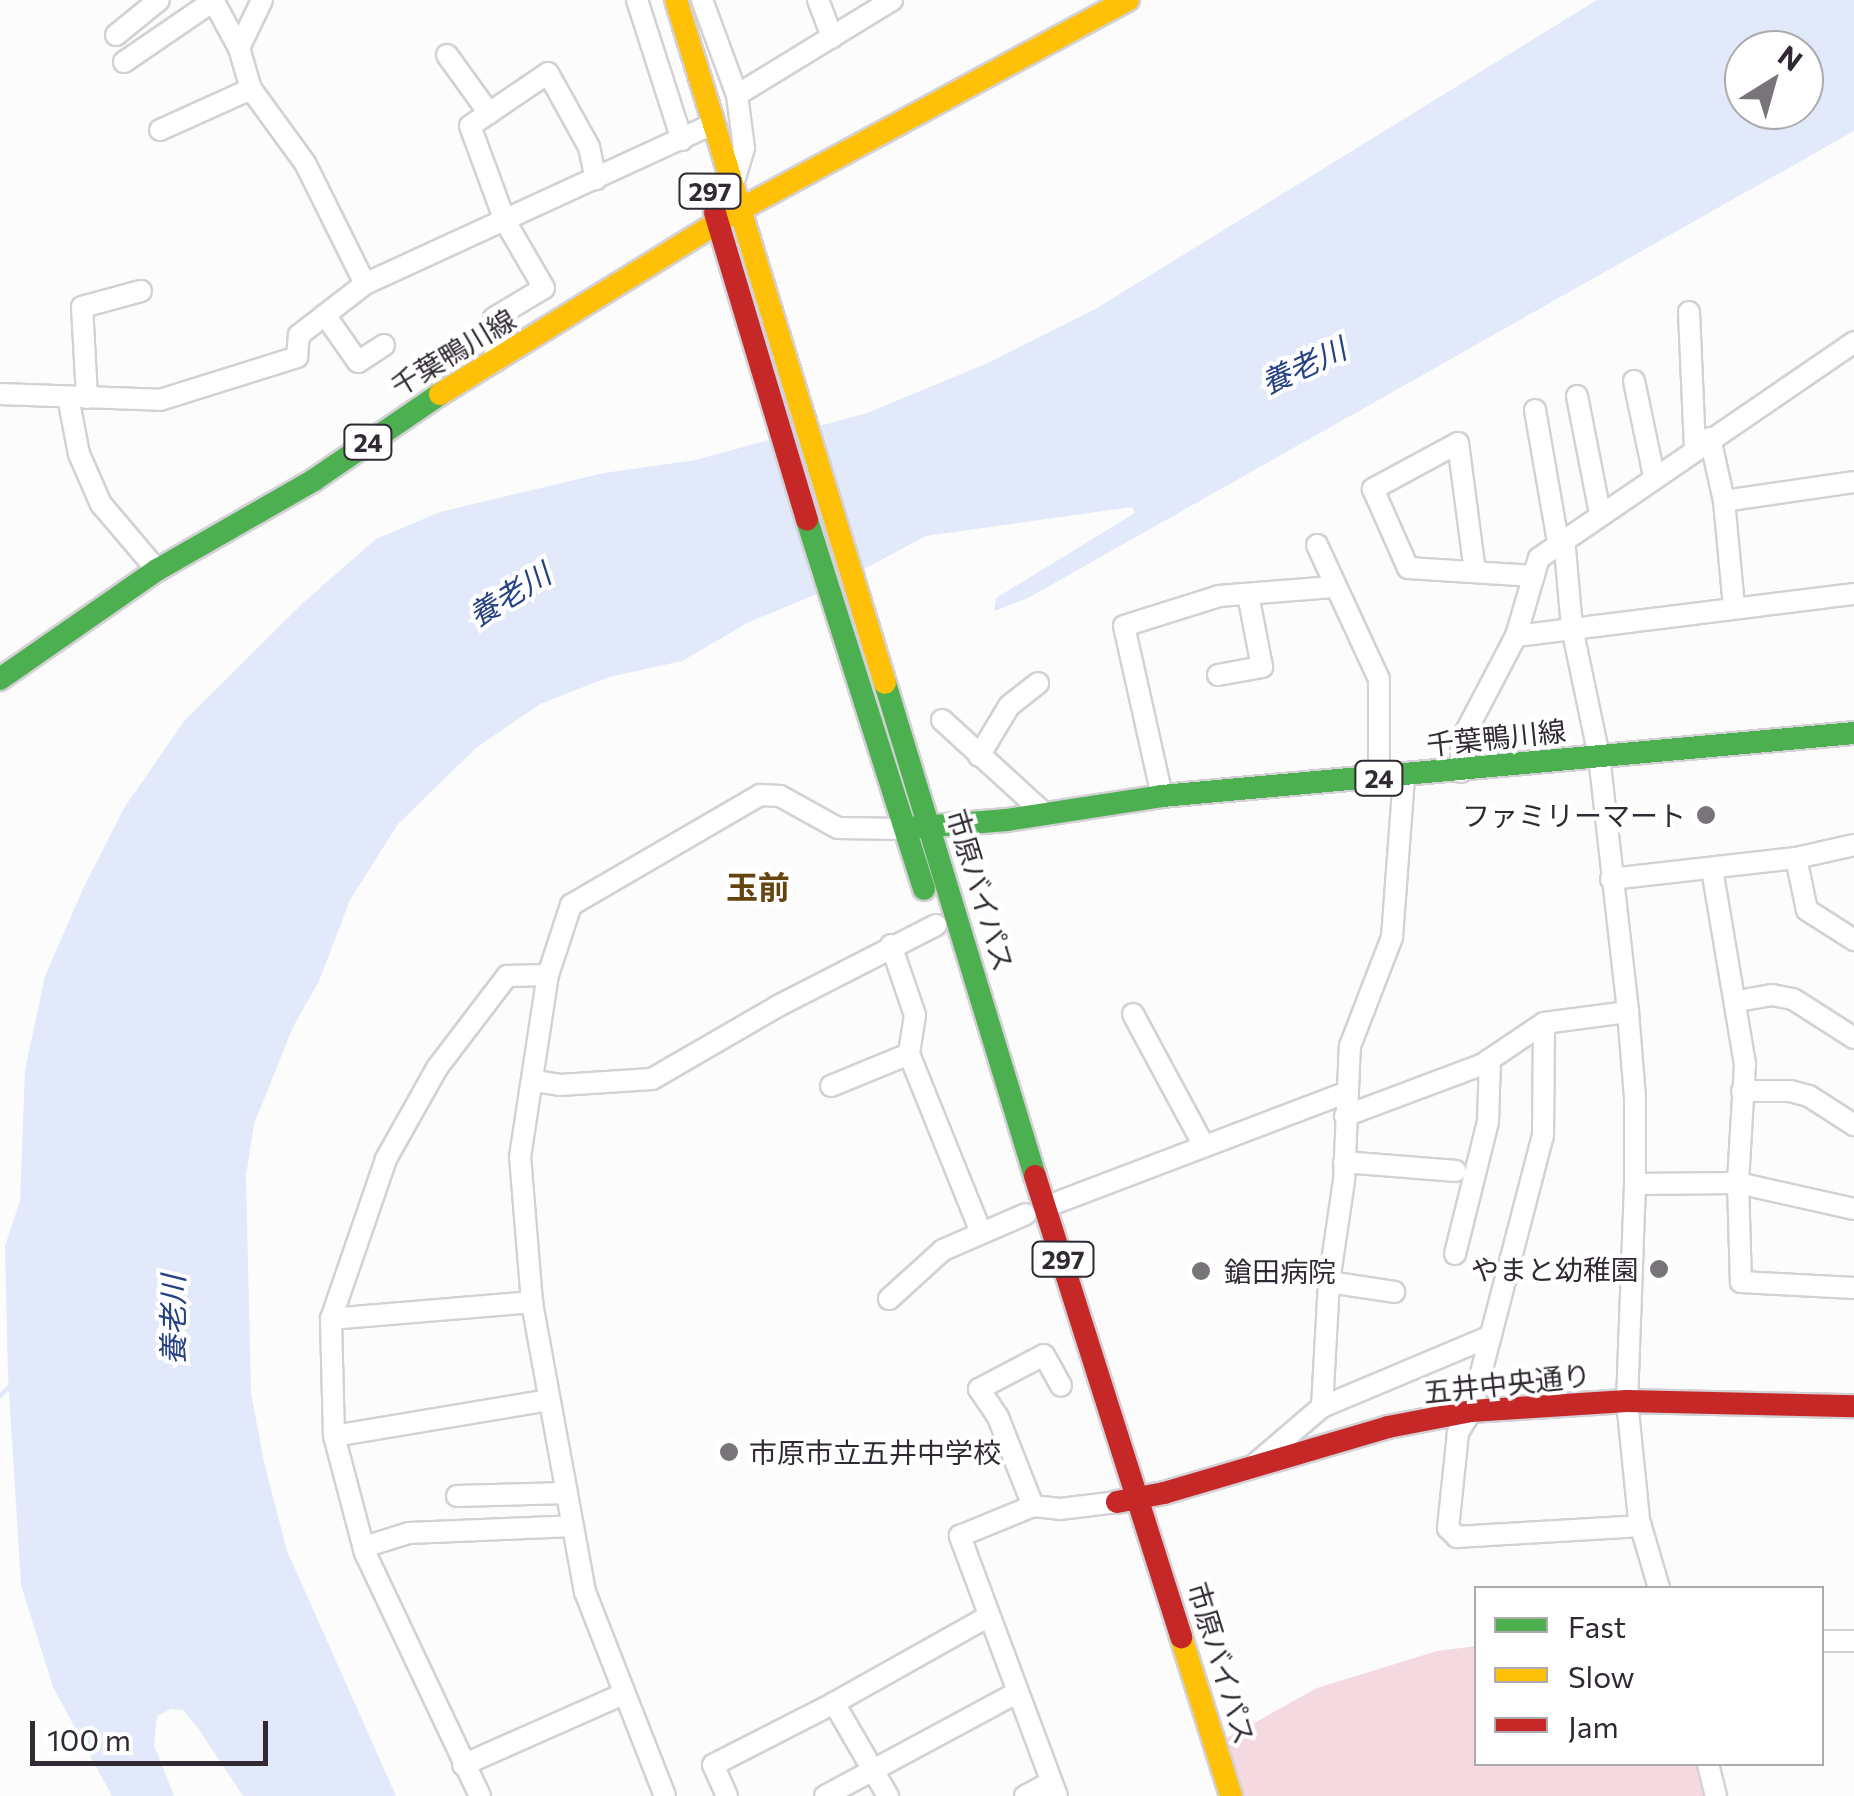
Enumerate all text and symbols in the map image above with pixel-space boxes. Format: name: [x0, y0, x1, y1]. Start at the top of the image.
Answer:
north arrow: [1724, 30, 1824, 130]
text: N: [1772, 38, 1809, 78]
road number: 297: [678, 171, 742, 211]
street label: 千葉鴨川線: [384, 302, 522, 402]
water label: 養老川: [1255, 330, 1351, 400]
road number: 24: [343, 422, 393, 462]
water label: 養老川: [461, 555, 557, 633]
street label: 千葉鴨川線: [1425, 713, 1567, 761]
road number: 24: [1354, 758, 1404, 798]
place label: ファミリーマート: [1462, 798, 1686, 832]
marker: ファミリーマート: [1695, 804, 1717, 826]
street label: 市原バイパス: [940, 805, 1022, 975]
district label: 玉前: [726, 867, 790, 905]
road number: 297: [1030, 1239, 1096, 1279]
place label: やまと幼稚園: [1471, 1252, 1639, 1286]
place label: 鎗田病院: [1224, 1254, 1336, 1288]
marker: 鎗田病院: [1188, 1258, 1214, 1284]
marker: やまと幼稚園: [1648, 1258, 1670, 1280]
water label: 養老川: [154, 1275, 190, 1365]
street label: 五井中央通り: [1422, 1358, 1592, 1408]
place label: 市原市立五井中学校: [749, 1435, 1001, 1469]
marker: 市原市立五井中学校: [718, 1441, 740, 1463]
street label: 市原バイパス: [1181, 1578, 1263, 1748]
legend: [1474, 1586, 1824, 1766]
text: Fast: [1568, 1607, 1626, 1644]
text: Slow: [1568, 1657, 1635, 1694]
scale bar: [35, 1701, 272, 1763]
text: Jam: [1568, 1707, 1619, 1744]
text: 100 m: [47, 1720, 131, 1757]

